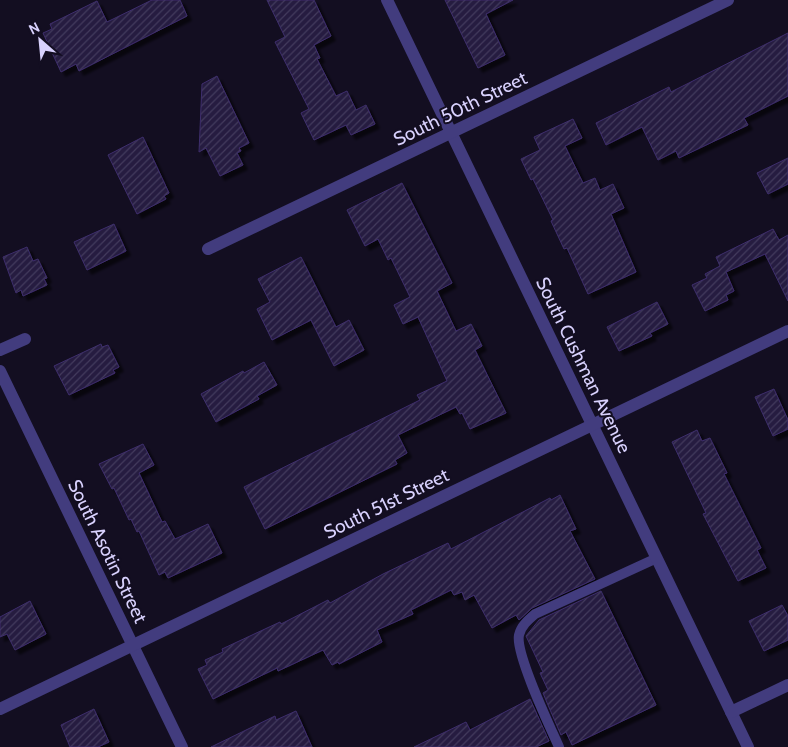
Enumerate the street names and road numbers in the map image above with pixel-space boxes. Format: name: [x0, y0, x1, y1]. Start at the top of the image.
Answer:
street label: South 50th Street: [390, 66, 531, 151]
street label: South Cushman Avenue: [531, 273, 636, 457]
street label: South 51st Street: [320, 463, 453, 544]
street label: South Asotin Street: [63, 476, 152, 627]

